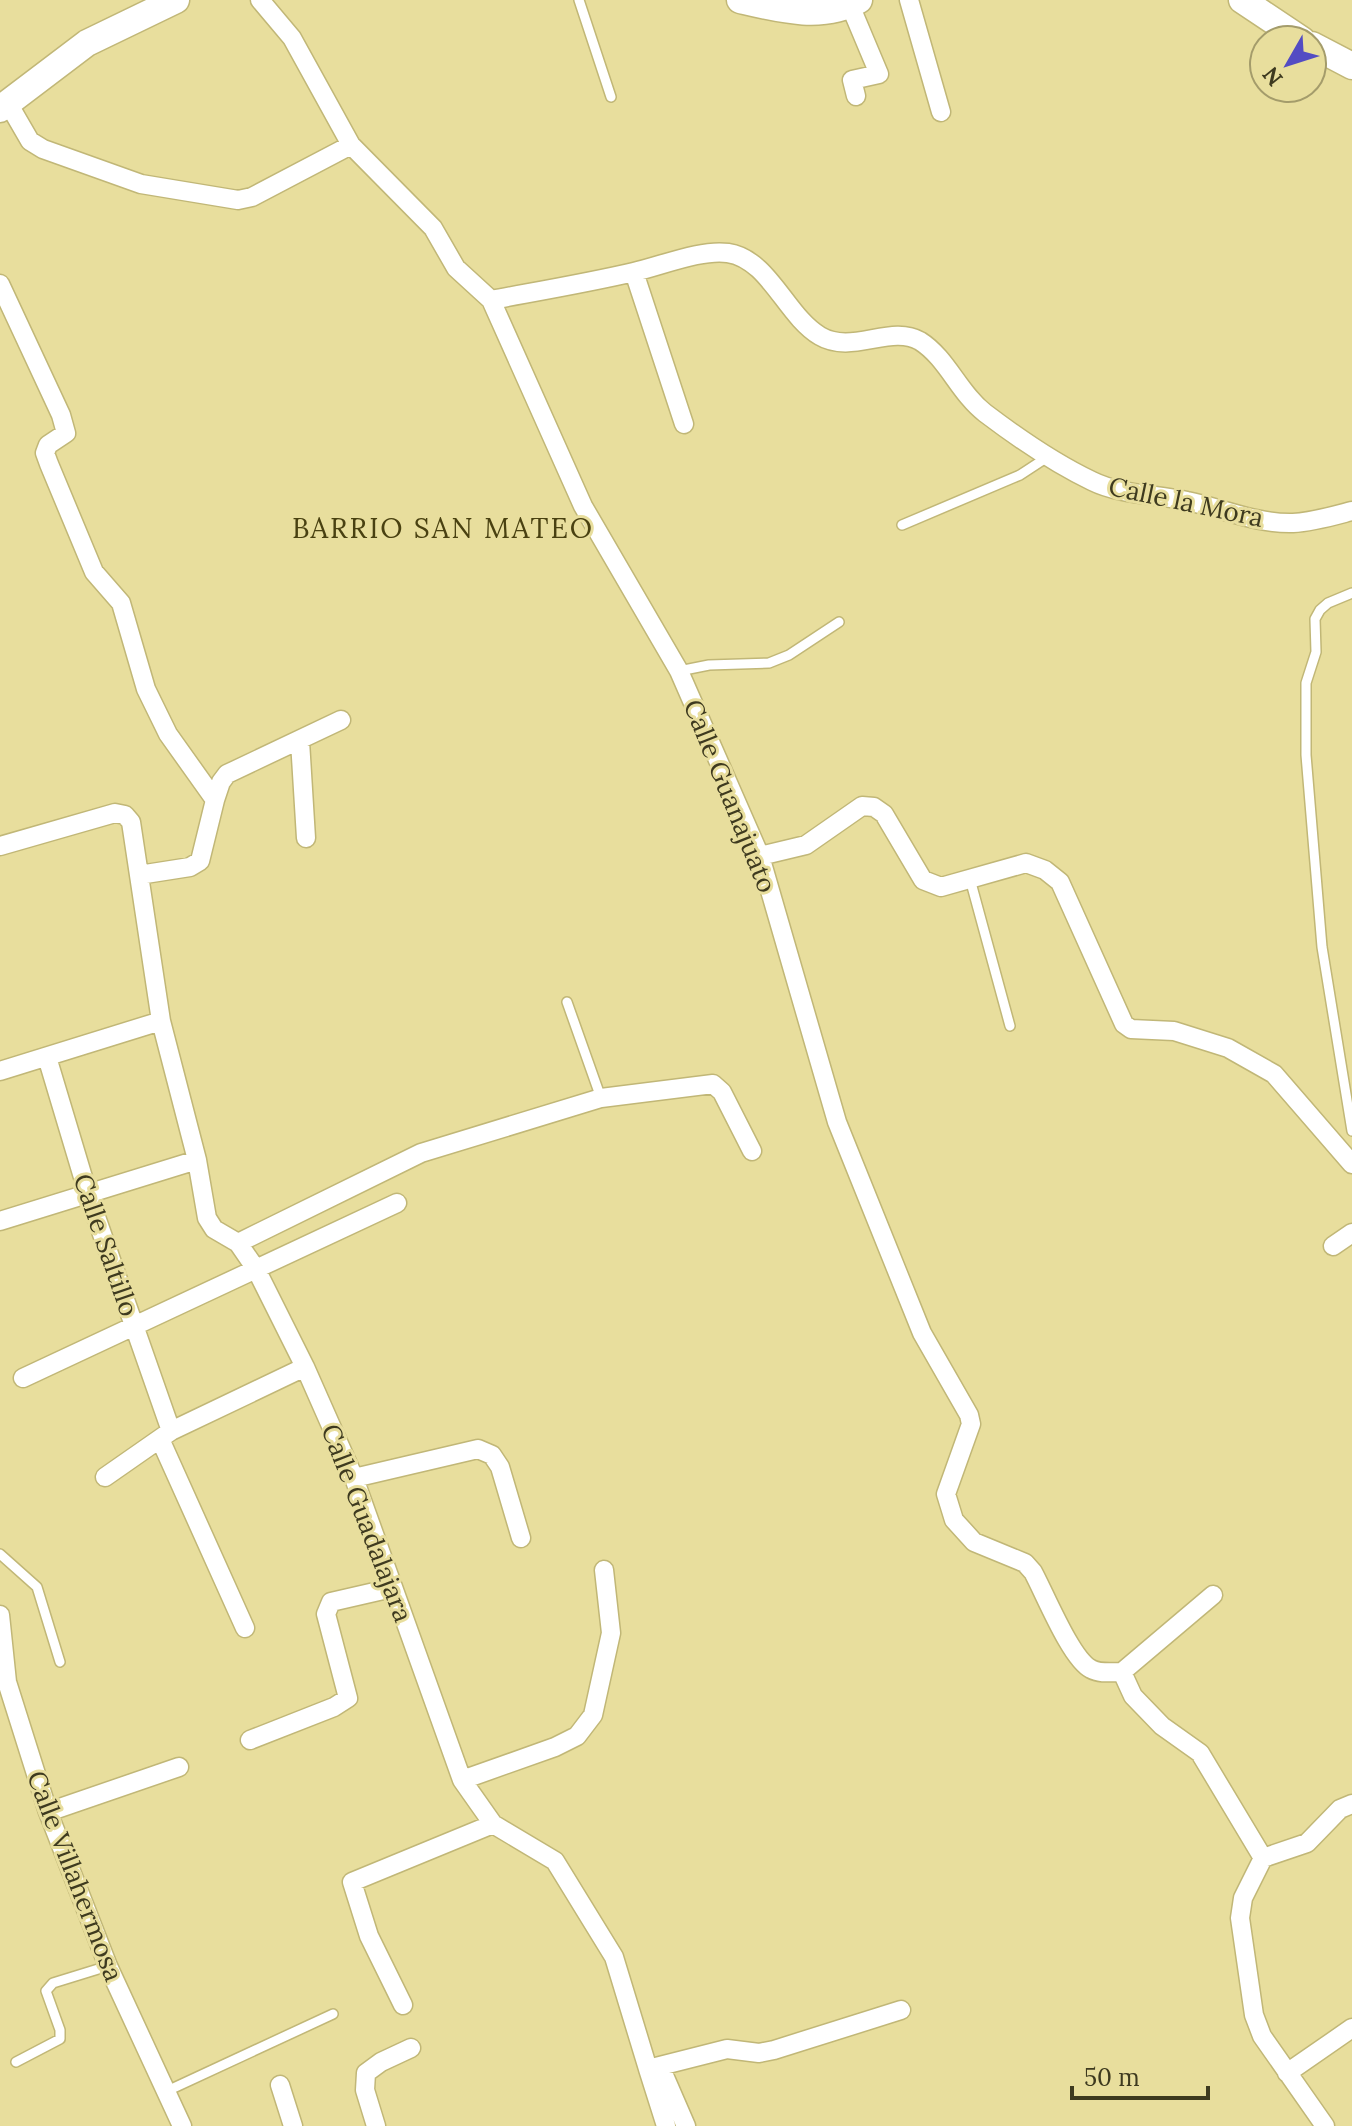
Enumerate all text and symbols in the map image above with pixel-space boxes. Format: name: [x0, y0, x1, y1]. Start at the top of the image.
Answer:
north arrow: [1248, 24, 1328, 104]
text: N: [1256, 61, 1289, 92]
street label: Calle la Mora: [1106, 469, 1267, 534]
district label: BARRIO SAN MATEO: [292, 510, 594, 546]
street label: Calle Guanajuato: [677, 694, 784, 897]
street label: Calle Saltillo: [67, 1169, 146, 1320]
street label: Calle Guadalajara: [315, 1419, 420, 1627]
street label: Calle Villahermosa: [20, 1766, 131, 1986]
scale bar: [1072, 2050, 1208, 2100]
text: 50 m: [1084, 2062, 1140, 2093]

